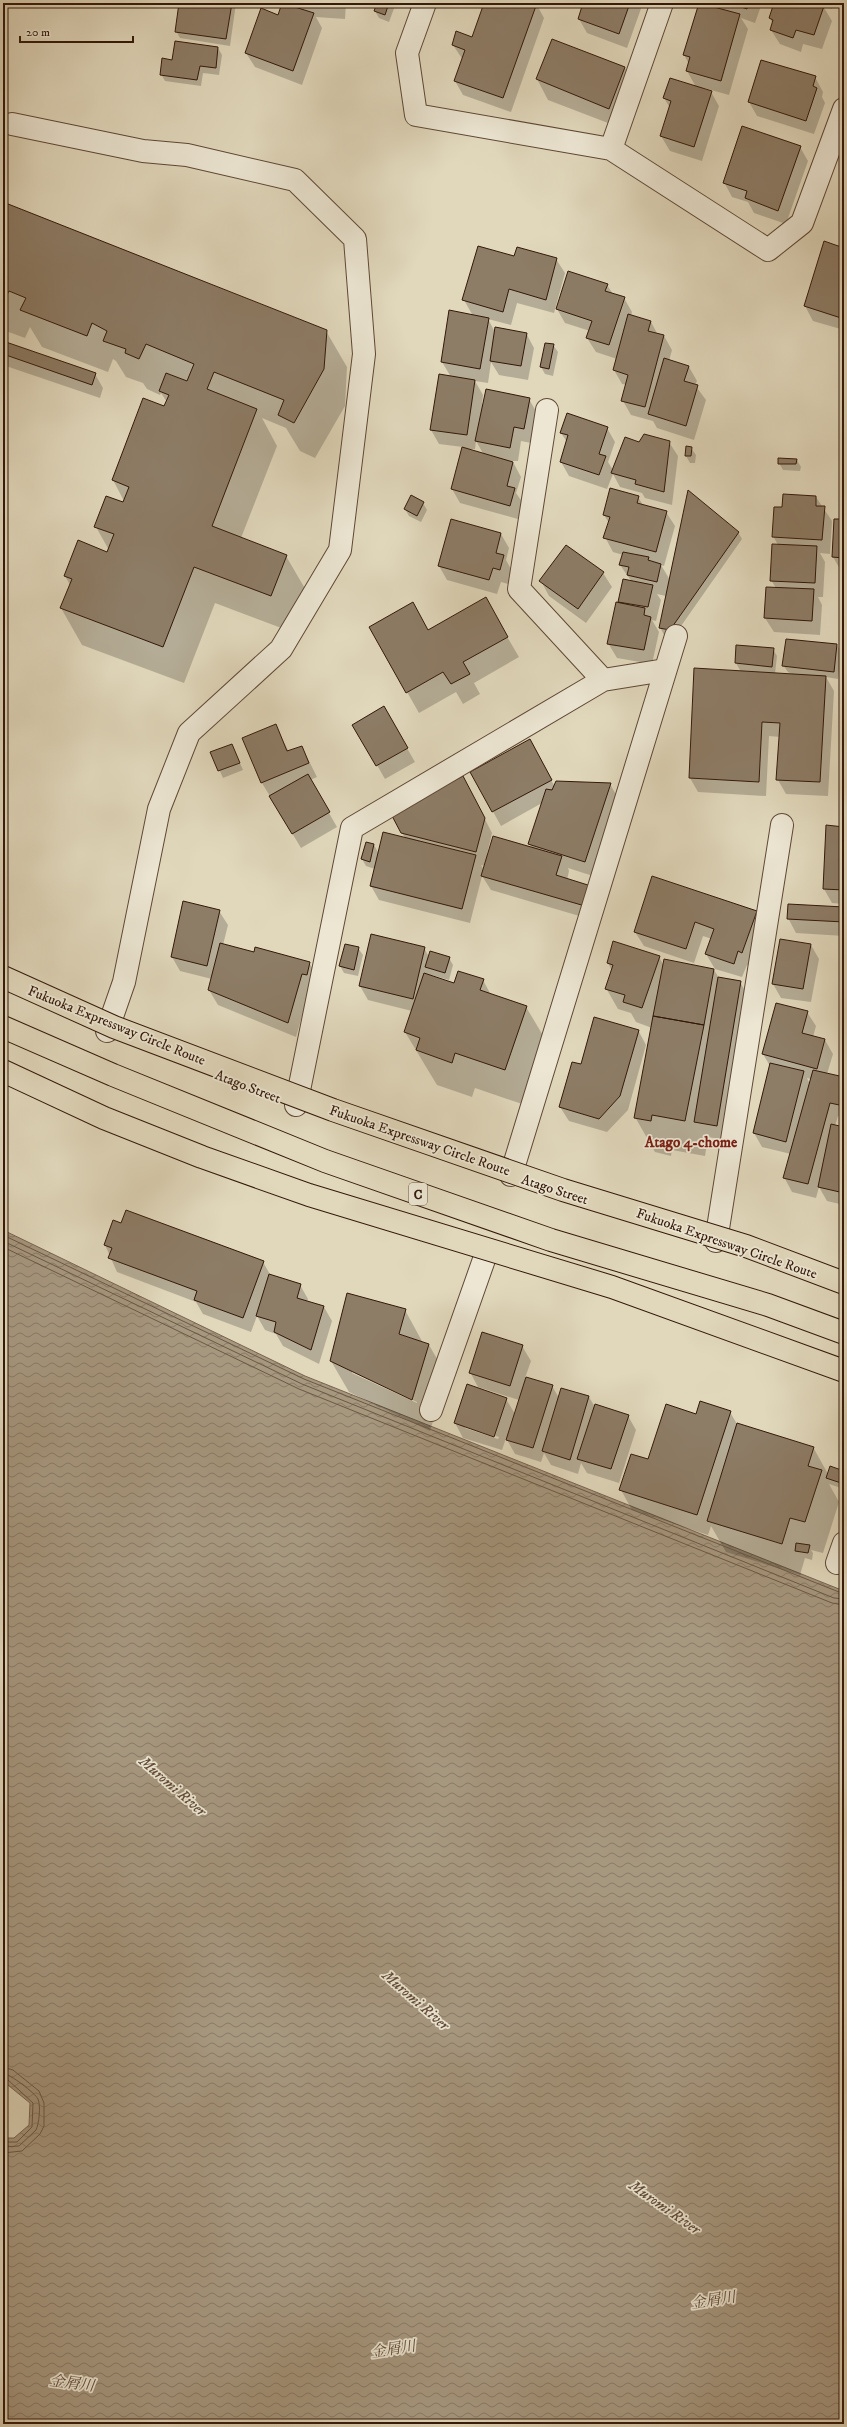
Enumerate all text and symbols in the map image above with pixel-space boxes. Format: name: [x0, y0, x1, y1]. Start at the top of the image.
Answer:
scale bar: [20, 18, 133, 44]
text: 20 m: [26, 25, 50, 40]
street label: Fukuoka Expressway Circle Route: [25, 982, 208, 1070]
street label: Atago Street: [212, 1066, 284, 1108]
street label: Fukuoka Expressway Circle Route: [327, 1102, 513, 1180]
district label: Atago 4-chome: [644, 1133, 738, 1152]
street label: Atago Street: [519, 1171, 591, 1209]
road number: C: [409, 1183, 427, 1205]
street label: Fukuoka Expressway Circle Route: [634, 1205, 820, 1283]
water label: Muromi River: [135, 1751, 211, 1822]
water label: Muromi River: [378, 1965, 454, 2036]
water label: Muromi River: [625, 2175, 705, 2240]
water label: 金屑川: [689, 2287, 739, 2313]
water label: 金屑川: [369, 2336, 419, 2362]
water label: 金屑川: [48, 2371, 97, 2396]

